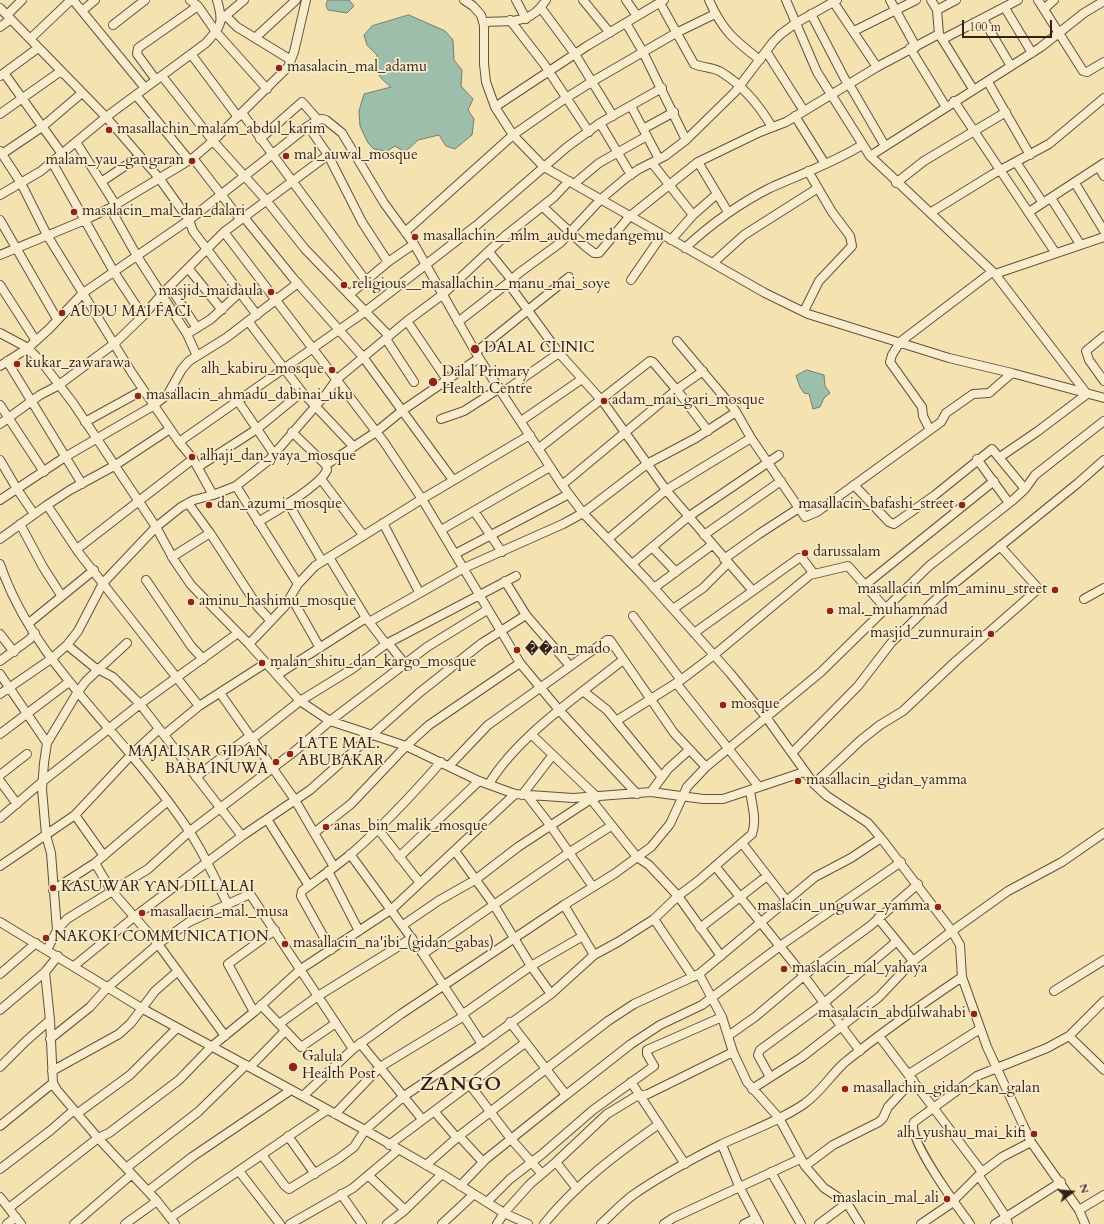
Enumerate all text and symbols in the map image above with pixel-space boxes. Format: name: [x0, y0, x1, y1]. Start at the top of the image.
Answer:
scale bar: [964, 12, 1054, 38]
text: 100 m: [969, 19, 1001, 35]
place label: masalacin_mal_adamu: [287, 59, 427, 77]
marker: masalacin_mal_adamu: [274, 63, 284, 73]
place label: masallachin_malam_abdul_karim: [117, 121, 325, 139]
marker: masallachin_malam_abdul_karim: [104, 125, 114, 135]
place label: mal_auwal_mosque: [294, 147, 418, 165]
marker: mal_auwal_mosque: [281, 151, 291, 161]
place label: malam_yau_gangaran: [46, 152, 184, 170]
marker: malam_yau_gangaran: [187, 156, 197, 166]
place label: masalacin_mal_dan_dalari: [82, 203, 245, 221]
marker: masalacin_mal_dan_dalari: [69, 207, 79, 217]
place label: masallachin__mlm_audu_medangemu: [423, 228, 664, 246]
marker: masallachin__mlm_audu_medangemu: [410, 232, 420, 242]
place label: religious__masallachin__manu_mai_soye: [352, 276, 611, 294]
marker: religious__masallachin__manu_mai_soye: [339, 280, 349, 290]
place label: masjid_maidaula: [159, 283, 263, 301]
marker: masjid_maidaula: [266, 287, 276, 297]
place label: AUDU MAI FACI: [70, 304, 191, 322]
marker: AUDU MAI FACI: [57, 308, 67, 318]
place label: DALAL CLINIC: [484, 340, 595, 358]
marker: DALAL CLINIC: [469, 343, 481, 355]
place label: kukar_zawarawa: [25, 355, 131, 373]
marker: kukar_zawarawa: [12, 359, 22, 369]
place label: alh_kabiru_mosque: [201, 361, 324, 379]
place label: Dalal Primary Health Centre: [442, 364, 532, 399]
marker: alh_kabiru_mosque: [327, 365, 337, 375]
marker: Dalal Primary Health Centre: [427, 376, 439, 388]
place label: masallacin_ahmadu_dabinai_uku: [146, 387, 353, 405]
marker: masallacin_ahmadu_dabinai_uku: [133, 391, 143, 401]
place label: adam_mai_gari_mosque: [612, 392, 765, 410]
marker: adam_mai_gari_mosque: [599, 396, 609, 406]
place label: alhaji_dan_yaya_mosque: [200, 448, 356, 466]
marker: alhaji_dan_yaya_mosque: [187, 452, 197, 462]
place label: dan_azumi_mosque: [217, 496, 342, 514]
place label: masallacin_bafashi_street: [798, 496, 954, 514]
marker: dan_azumi_mosque: [204, 500, 214, 510]
marker: masallacin_bafashi_street: [957, 500, 967, 510]
place label: darussalam: [813, 544, 881, 562]
marker: darussalam: [800, 548, 810, 558]
place label: masallacin_mlm_aminu_street: [857, 581, 1047, 599]
marker: masallacin_mlm_aminu_street: [1050, 585, 1060, 595]
place label: aminu_hashimu_mosque: [199, 593, 356, 611]
marker: aminu_hashimu_mosque: [186, 597, 196, 607]
place label: mal._muhammad: [838, 602, 948, 620]
marker: mal._muhammad: [825, 606, 835, 616]
place label: masjid_zunnurain: [870, 625, 983, 643]
marker: masjid_zunnurain: [986, 629, 996, 639]
place label: ��an_mado: [525, 641, 610, 659]
marker: ��an_mado: [512, 645, 522, 655]
place label: malan_shitu_dan_kargo_mosque: [270, 654, 477, 672]
marker: malan_shitu_dan_kargo_mosque: [257, 658, 267, 668]
place label: mosque: [731, 696, 780, 714]
marker: mosque: [718, 700, 728, 710]
place label: LATE MAL. ABUBAKAR: [298, 736, 384, 771]
place label: MAJALISAR GIDAN BABA INUWA: [128, 744, 268, 779]
marker: LATE MAL. ABUBAKAR: [285, 749, 295, 759]
marker: MAJALISAR GIDAN BABA INUWA: [271, 757, 281, 767]
place label: masallacin_gidan_yamma: [806, 772, 967, 790]
marker: masallacin_gidan_yamma: [793, 776, 803, 786]
place label: anas_bin_malik_mosque: [334, 818, 488, 836]
marker: anas_bin_malik_mosque: [321, 822, 331, 832]
place label: KASUWAR ƳAN DILLALAI: [61, 879, 254, 897]
marker: KASUWAR ƳAN DILLALAI: [48, 883, 58, 893]
place label: maslacin_unguwar_yamma: [757, 898, 930, 916]
marker: maslacin_unguwar_yamma: [933, 902, 943, 912]
place label: masallacin_mal._musa: [150, 904, 288, 922]
marker: masallacin_mal._musa: [137, 908, 147, 918]
place label: NAKOKI COMMUNICATION: [54, 929, 269, 947]
marker: NAKOKI COMMUNICATION: [41, 933, 51, 943]
place label: masallacin_na'ibi_(gidan_gabas): [293, 935, 494, 953]
marker: masallacin_na'ibi_(gidan_gabas): [280, 939, 290, 949]
place label: maslacin_mal_yahaya: [792, 960, 927, 978]
marker: maslacin_mal_yahaya: [779, 964, 789, 974]
place label: masalacin_abdulwahabi: [818, 1005, 966, 1023]
marker: masalacin_abdulwahabi: [969, 1009, 979, 1019]
place label: Galula Health Post: [302, 1049, 375, 1084]
marker: Galula Health Post: [287, 1061, 299, 1073]
district label: ZANGO: [420, 1075, 502, 1097]
place label: masallachin_gidan_kan_galan: [853, 1080, 1040, 1098]
marker: masallachin_gidan_kan_galan: [840, 1084, 850, 1094]
place label: alh_yushau_mai_kifi: [897, 1125, 1026, 1143]
marker: alh_yushau_mai_kifi: [1029, 1129, 1039, 1139]
north arrow: [1052, 1172, 1092, 1212]
text: N: [1075, 1182, 1093, 1195]
place label: maslacin_mal_ali: [833, 1190, 939, 1208]
marker: maslacin_mal_ali: [942, 1194, 952, 1204]

